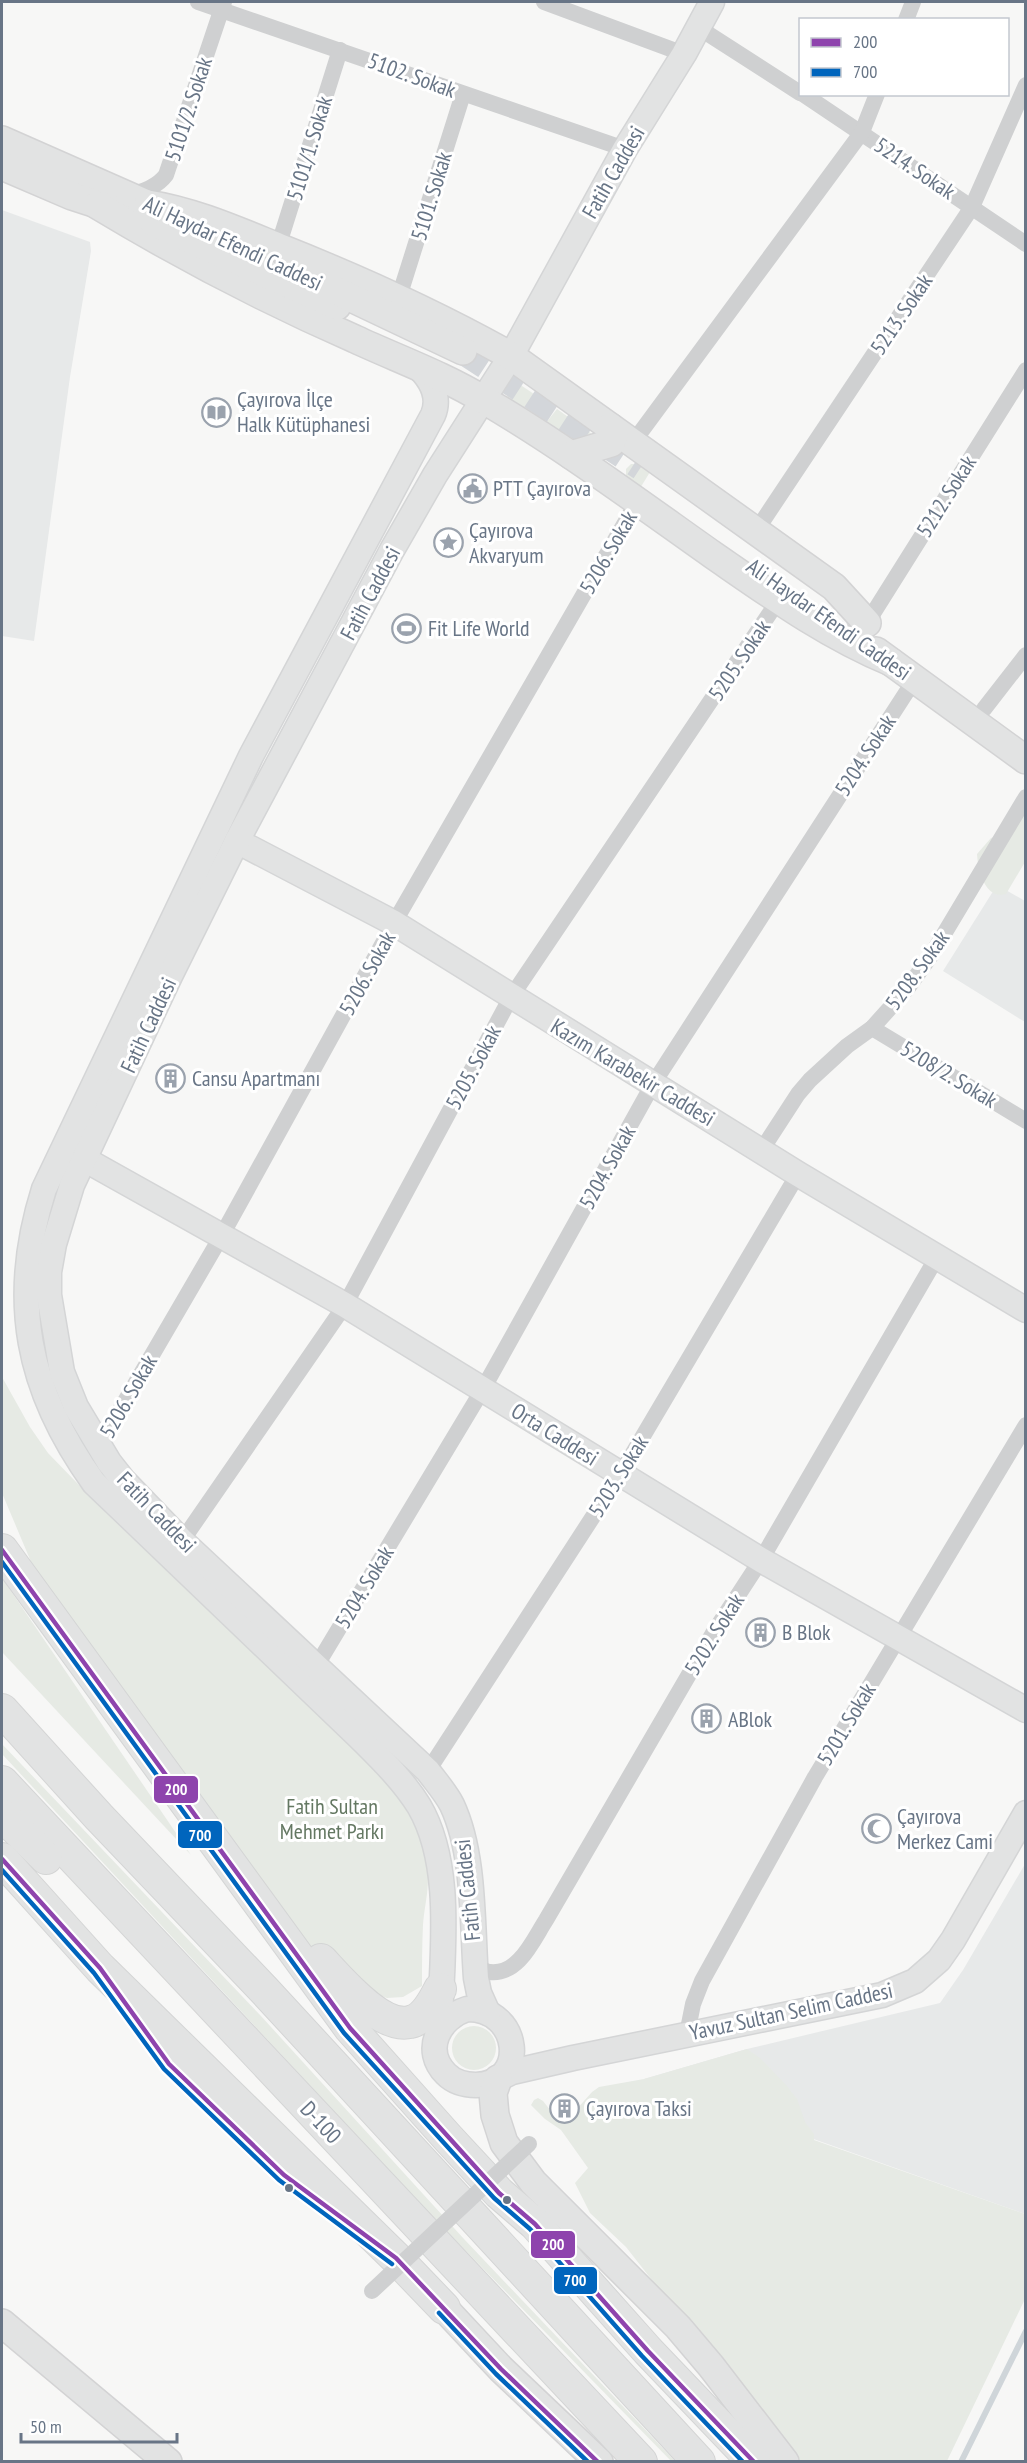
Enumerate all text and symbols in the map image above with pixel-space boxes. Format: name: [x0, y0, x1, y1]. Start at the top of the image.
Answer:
legend: [799, 18, 1009, 96]
text: 200: [853, 30, 877, 53]
street label: 5102. Sokak: [364, 46, 460, 104]
street label: 5101/2. Sokak: [158, 53, 218, 165]
text: 700: [853, 60, 877, 83]
street label: 5101/1. Sokak: [280, 92, 338, 204]
street label: Fatih Caddesi: [575, 121, 651, 223]
street label: 5214. Sokak: [869, 131, 961, 205]
street label: 5101. Sokak: [404, 148, 458, 244]
street label: Ali Haydar Efendi Caddesi: [139, 189, 327, 297]
street label: 5213. Sokak: [864, 268, 938, 360]
place label: Çayırova İlçe Halk Kütüphanesi: [237, 385, 370, 438]
library icon: Çayırova İlçe Halk Kütüphanesi: [200, 396, 232, 428]
street label: 5212. Sokak: [910, 449, 982, 542]
public building icon: PTT Çayırova: [456, 472, 488, 504]
place label: PTT Çayırova: [493, 474, 591, 502]
street label: 5206. Sokak: [573, 505, 643, 599]
place label: Çayırova Akvaryum: [469, 516, 543, 569]
place icon: Çayırova Akvaryum: [432, 527, 464, 559]
street label: Fatih Caddesi: [334, 541, 406, 645]
street label: Ali Haydar Efendi Caddesi: [741, 552, 917, 686]
sports icon: Fit Life World: [391, 612, 423, 644]
place label: Fit Life World: [428, 614, 530, 642]
street label: 5205. Sokak: [702, 614, 776, 706]
street label: 5204. Sokak: [828, 709, 902, 801]
street label: 5208. Sokak: [879, 924, 955, 1015]
street label: 5206. Sokak: [333, 926, 402, 1020]
street label: Fatih Caddesi: [114, 973, 182, 1077]
street label: Kazım Karabekir Caddesi: [546, 1012, 720, 1132]
street label: 5205. Sokak: [439, 1020, 507, 1114]
street label: 5208/2. Sokak: [896, 1034, 1003, 1114]
building icon: Cansu Apartmanı: [155, 1062, 187, 1094]
place label: Cansu Apartmanı: [192, 1064, 320, 1092]
street label: 5204. Sokak: [573, 1120, 642, 1214]
street label: 5206. Sokak: [93, 1349, 163, 1443]
street label: Orta Caddesi: [506, 1396, 604, 1472]
street label: 5203. Sokak: [582, 1429, 654, 1522]
street label: Fatih Caddesi: [112, 1466, 202, 1558]
street label: 5204. Sokak: [328, 1540, 400, 1633]
street label: 5202. Sokak: [678, 1587, 750, 1680]
building icon: B Blok: [745, 1616, 777, 1648]
place label: B Blok: [782, 1618, 831, 1646]
street label: 5201. Sokak: [810, 1677, 882, 1770]
building icon: ABlok: [691, 1703, 723, 1735]
place label: ABlok: [728, 1705, 772, 1733]
line badge: 200: [153, 1775, 199, 1804]
text: 200: [165, 1779, 188, 1799]
park label: Fatih Sultan Mehmet Parkı: [280, 1792, 384, 1845]
place label: Çayırova Merkez Cami: [897, 1802, 993, 1855]
mosque icon: Çayırova Merkez Cami: [860, 1813, 892, 1845]
line badge: 700: [177, 1820, 223, 1849]
text: 700: [189, 1825, 212, 1845]
street label: Fatih Caddesi: [448, 1838, 486, 1942]
street label: Yavuz Sultan Selim Caddesi: [687, 1976, 895, 2046]
building icon: Çayırova Taksi: [549, 2092, 581, 2124]
place label: Çayırova Taksi: [586, 2094, 692, 2122]
street label: D-100: [295, 2095, 348, 2149]
unlabelled marker: [283, 2182, 295, 2194]
unlabelled marker: [501, 2194, 513, 2206]
line badge: 200: [530, 2230, 576, 2259]
text: 200: [542, 2234, 565, 2254]
line badge: 700: [553, 2266, 598, 2295]
text: 700: [564, 2270, 587, 2290]
scale bar: [21, 2406, 177, 2444]
text: 50 m: [30, 2415, 62, 2438]

